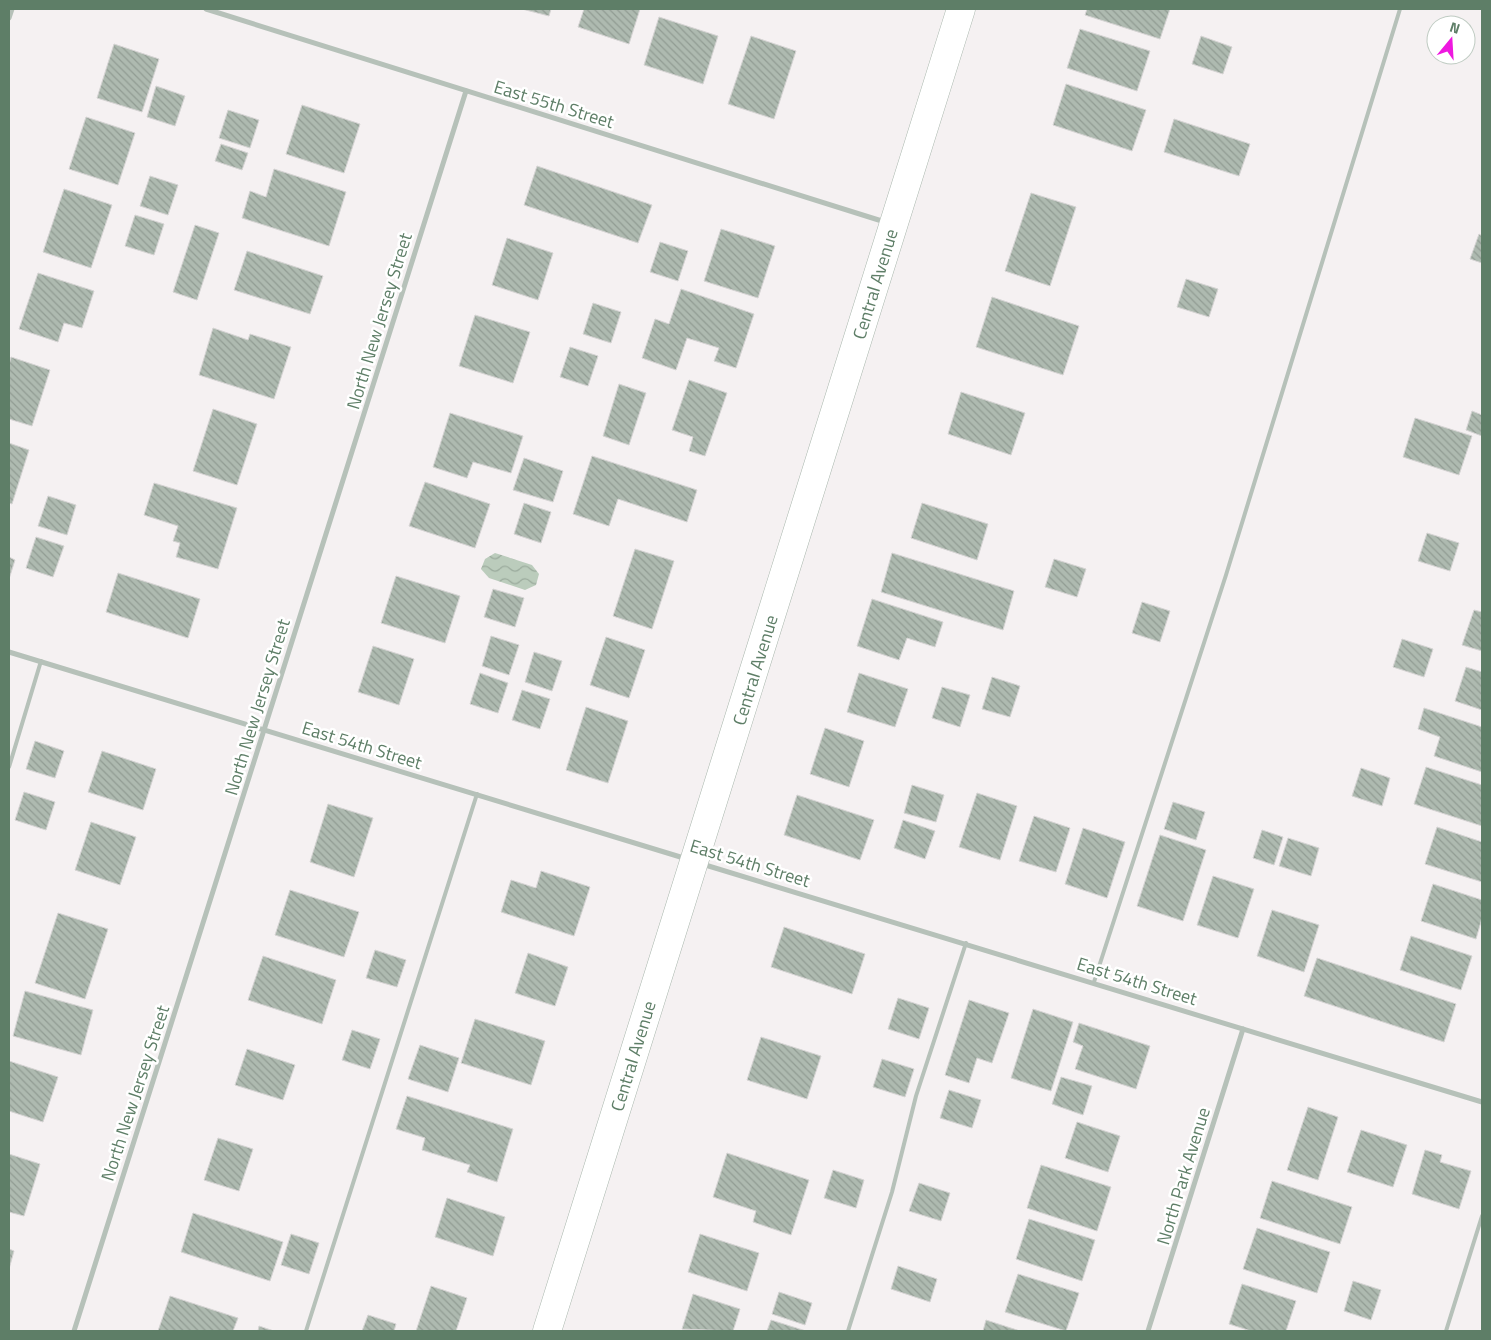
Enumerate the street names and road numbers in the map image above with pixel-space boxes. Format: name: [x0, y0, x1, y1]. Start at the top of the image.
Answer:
street label: East 55th Street: [491, 73, 618, 135]
street label: Central Avenue: [845, 225, 905, 343]
street label: North New Jersey Street: [339, 229, 419, 413]
street label: Central Avenue: [725, 611, 785, 729]
street label: North New Jersey Street: [217, 615, 297, 799]
street label: East 54th Street: [299, 714, 426, 776]
street label: East 54th Street: [687, 832, 814, 894]
street label: East 54th Street: [1074, 950, 1201, 1012]
street label: Central Avenue: [603, 997, 663, 1115]
street label: North New Jersey Street: [94, 1001, 176, 1184]
street label: North Park Avenue: [1149, 1104, 1217, 1248]

